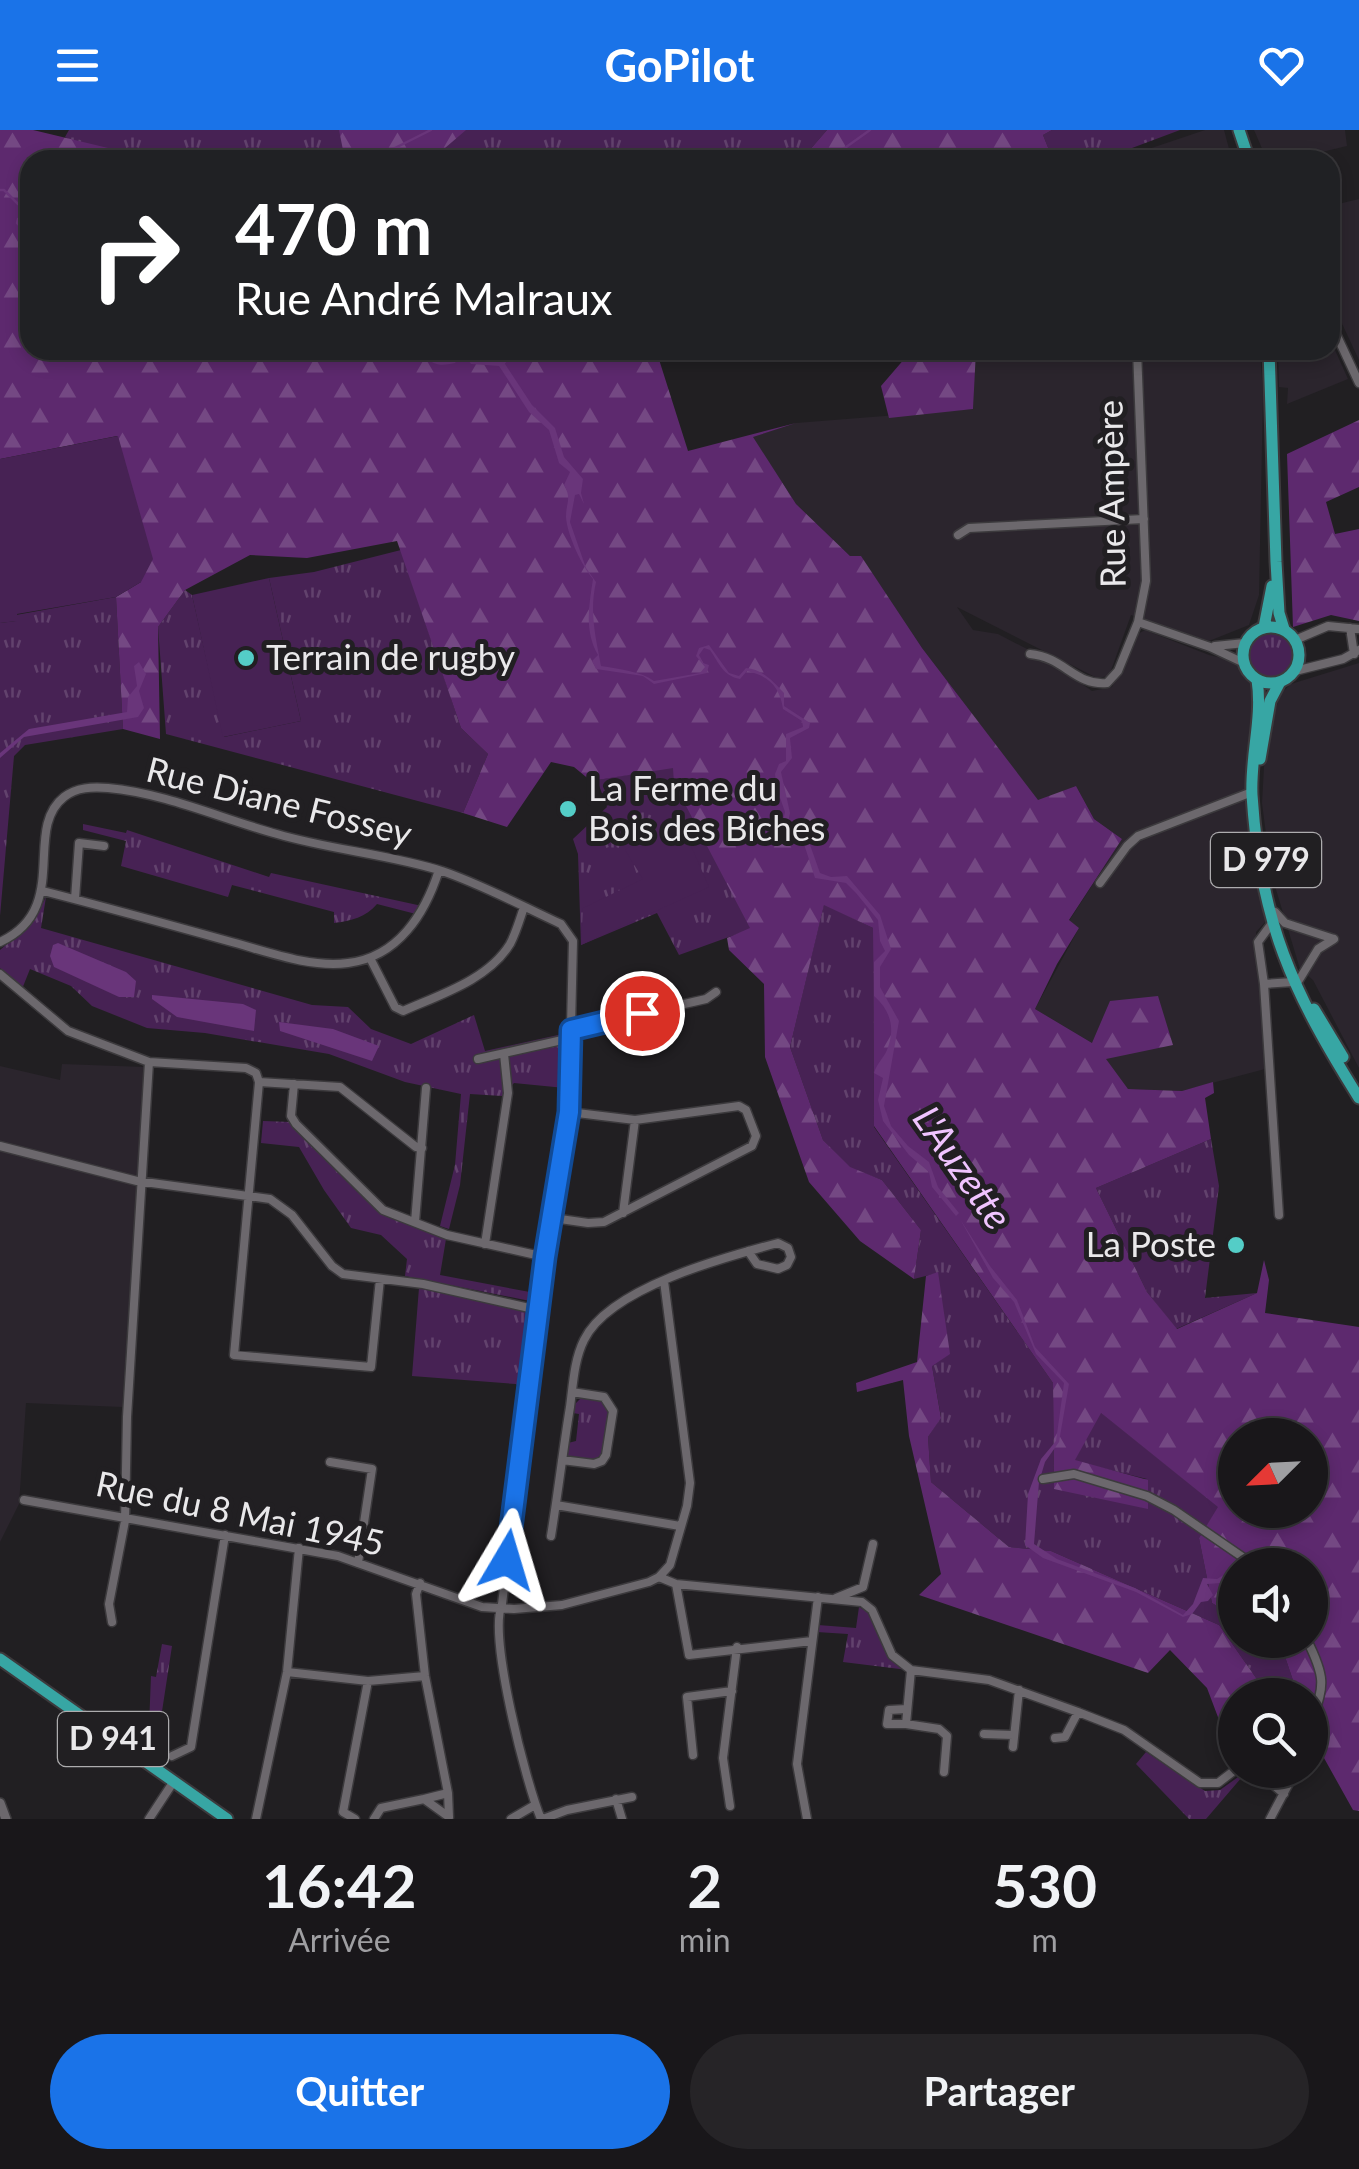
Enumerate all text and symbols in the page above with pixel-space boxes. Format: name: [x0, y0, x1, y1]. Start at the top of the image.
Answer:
icon: menu: [50, 38, 105, 93]
text: GoPilot: [604, 38, 755, 92]
icon: heart: [1254, 38, 1309, 93]
text: 470 m: [235, 186, 432, 270]
icon: right: [70, 190, 200, 320]
text: Rue André Malraux: [235, 271, 613, 325]
street label: Rue Ampère: [1087, 400, 1133, 588]
place label: Terrain de rugby: [266, 635, 515, 677]
marker: Terrain de rugby: [235, 647, 257, 669]
street label: Rue Diane Fossey: [143, 747, 416, 853]
place label: La Ferme du Bois des Biches: [588, 766, 825, 848]
marker: La Ferme du Bois des Biches: [557, 798, 579, 820]
road number: D 979: [1211, 833, 1321, 887]
pin: [600, 971, 685, 1056]
icon: arrive: [615, 986, 670, 1041]
water label: L'Auzette: [905, 1096, 1023, 1237]
place label: La Poste: [1086, 1222, 1216, 1264]
marker: La Poste: [1225, 1234, 1247, 1256]
north arrow: [1218, 1418, 1328, 1528]
map controls: [1218, 1418, 1328, 1788]
street label: Rue du 8 Mai 1945: [93, 1461, 388, 1563]
position arrow: [455, 1508, 559, 1612]
button: sound: [1218, 1548, 1328, 1658]
button: search: [1218, 1678, 1328, 1788]
road number: D 941: [58, 1712, 168, 1766]
text: 16:42: [262, 1849, 417, 1921]
text: 2: [687, 1849, 722, 1921]
text: 530: [993, 1849, 1097, 1921]
text: Arrivée: [288, 1920, 391, 1959]
text: min: [679, 1920, 731, 1959]
text: m: [1032, 1920, 1058, 1959]
button: Quitter: [50, 2034, 670, 2149]
button: Partager: [690, 2034, 1309, 2149]

